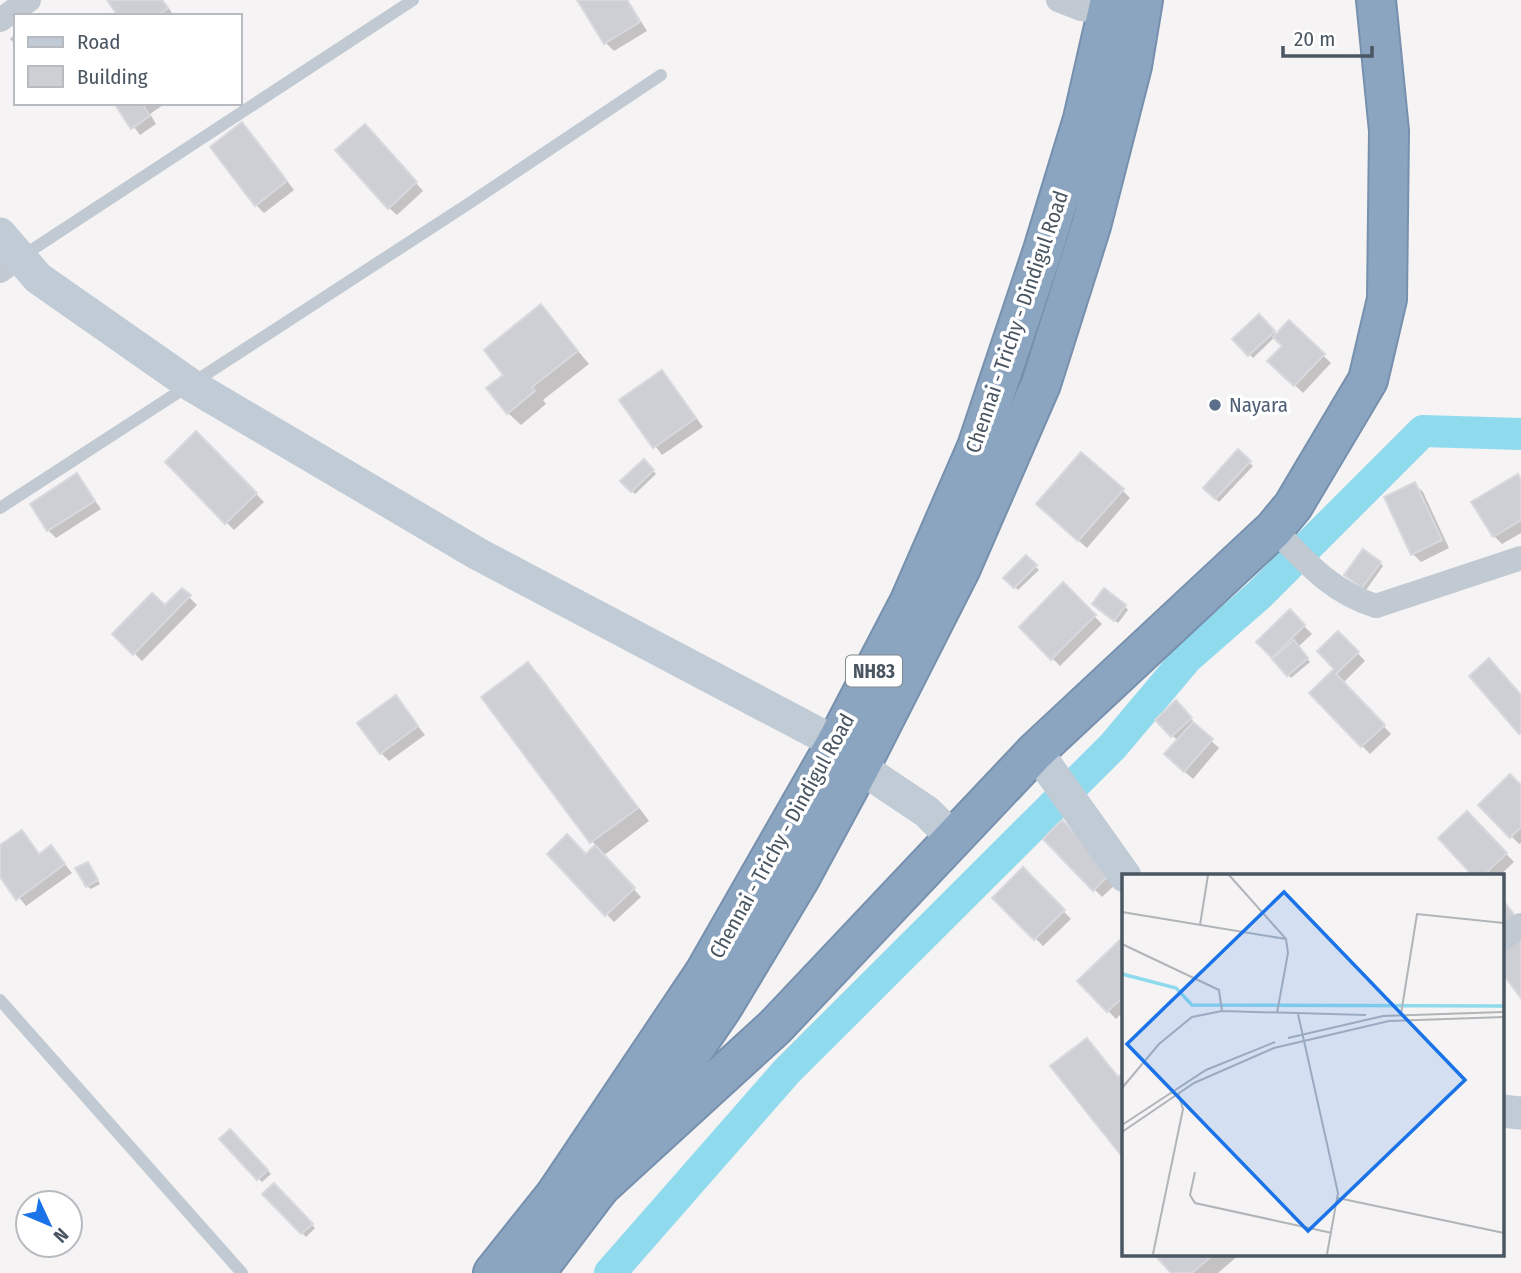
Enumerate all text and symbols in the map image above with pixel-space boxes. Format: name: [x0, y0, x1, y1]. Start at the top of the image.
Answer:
legend: [14, 14, 242, 105]
scale bar: [1283, 14, 1372, 58]
text: 20 m: [1294, 26, 1335, 52]
text: Road: [77, 29, 121, 55]
text: Building: [77, 64, 148, 90]
street label: Chennai - Trichy - Dindigul Road: [960, 187, 1074, 457]
place label: Nayara: [1229, 392, 1288, 418]
marker: Nayara: [1207, 397, 1223, 413]
road number: NH83: [846, 656, 902, 686]
street label: Chennai - Trichy - Dindigul Road: [704, 709, 860, 963]
inset map: [1122, 874, 1504, 1256]
north arrow: [14, 1189, 84, 1259]
text: N: [49, 1223, 73, 1248]

